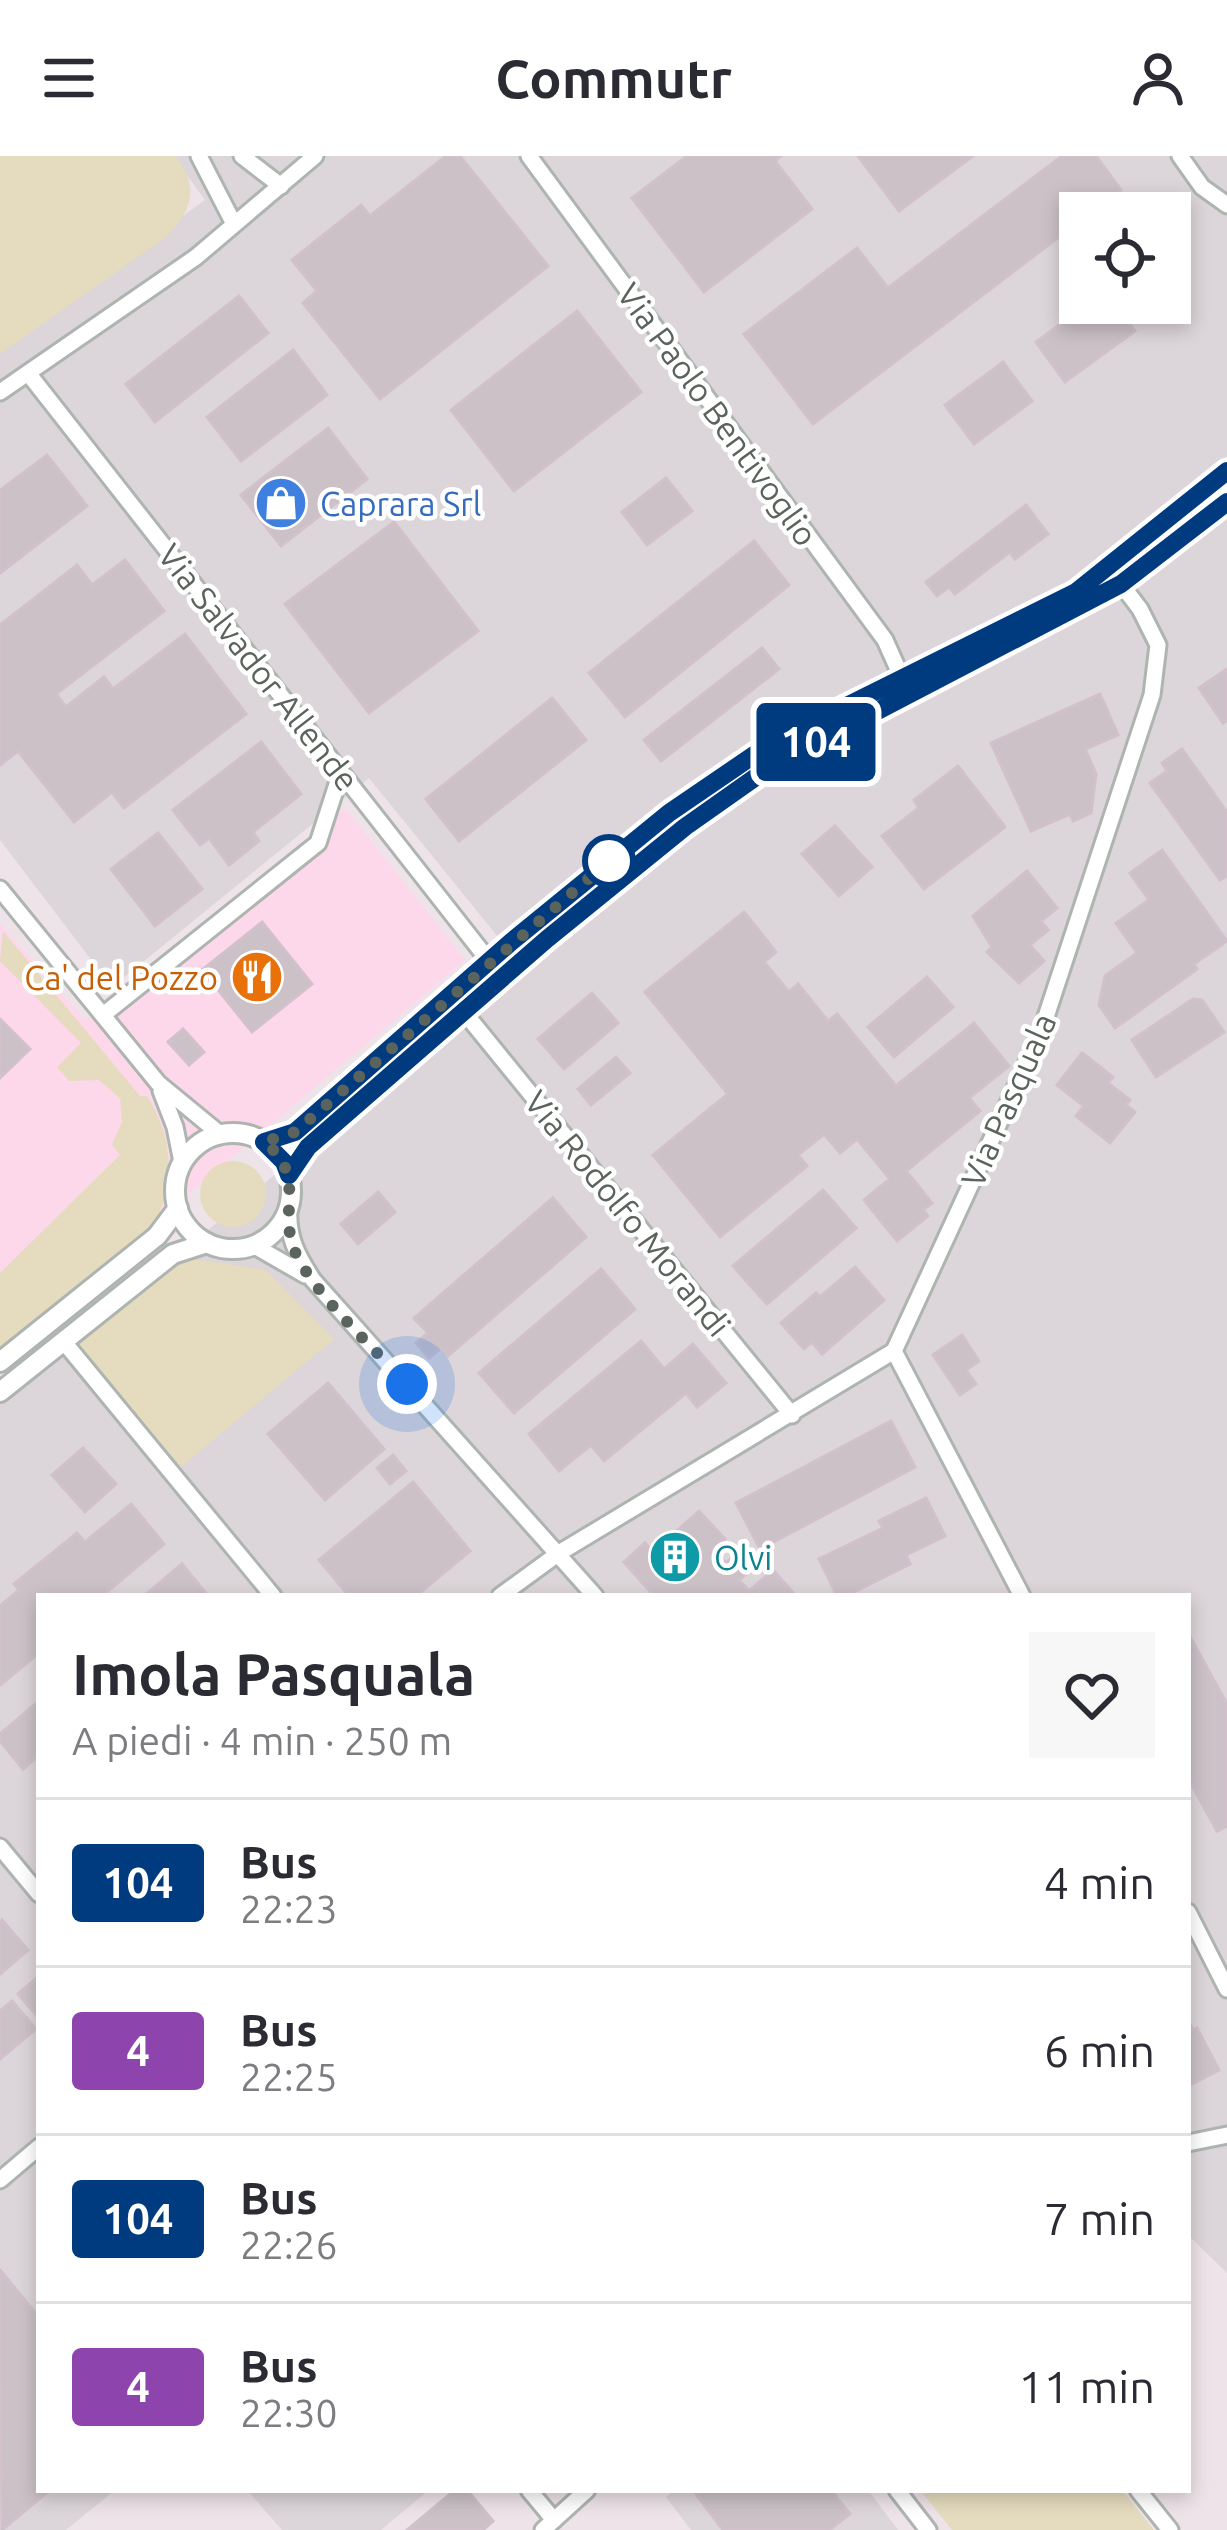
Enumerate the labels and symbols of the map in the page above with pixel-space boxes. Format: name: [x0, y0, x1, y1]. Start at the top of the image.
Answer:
street label: Via Paolo Bentivoglio: [610, 276, 826, 552]
shop icon: Caprara Srl: [253, 475, 309, 531]
place label: Caprara Srl: [320, 485, 481, 522]
street label: Via Salvador Allende: [151, 536, 367, 798]
line badge: 104: [747, 703, 885, 781]
unlabelled marker: [584, 836, 634, 886]
restaurant icon: Ca' del Pozzo: [229, 949, 285, 1005]
place label: Ca' del Pozzo: [24, 959, 218, 996]
street label: Via Pasquala: [953, 1007, 1063, 1193]
street label: Via Rodolfo Morandi: [518, 1083, 738, 1343]
your location: [377, 1354, 437, 1414]
building icon: Olvi: [647, 1529, 703, 1585]
place label: Olvi: [714, 1539, 772, 1576]

